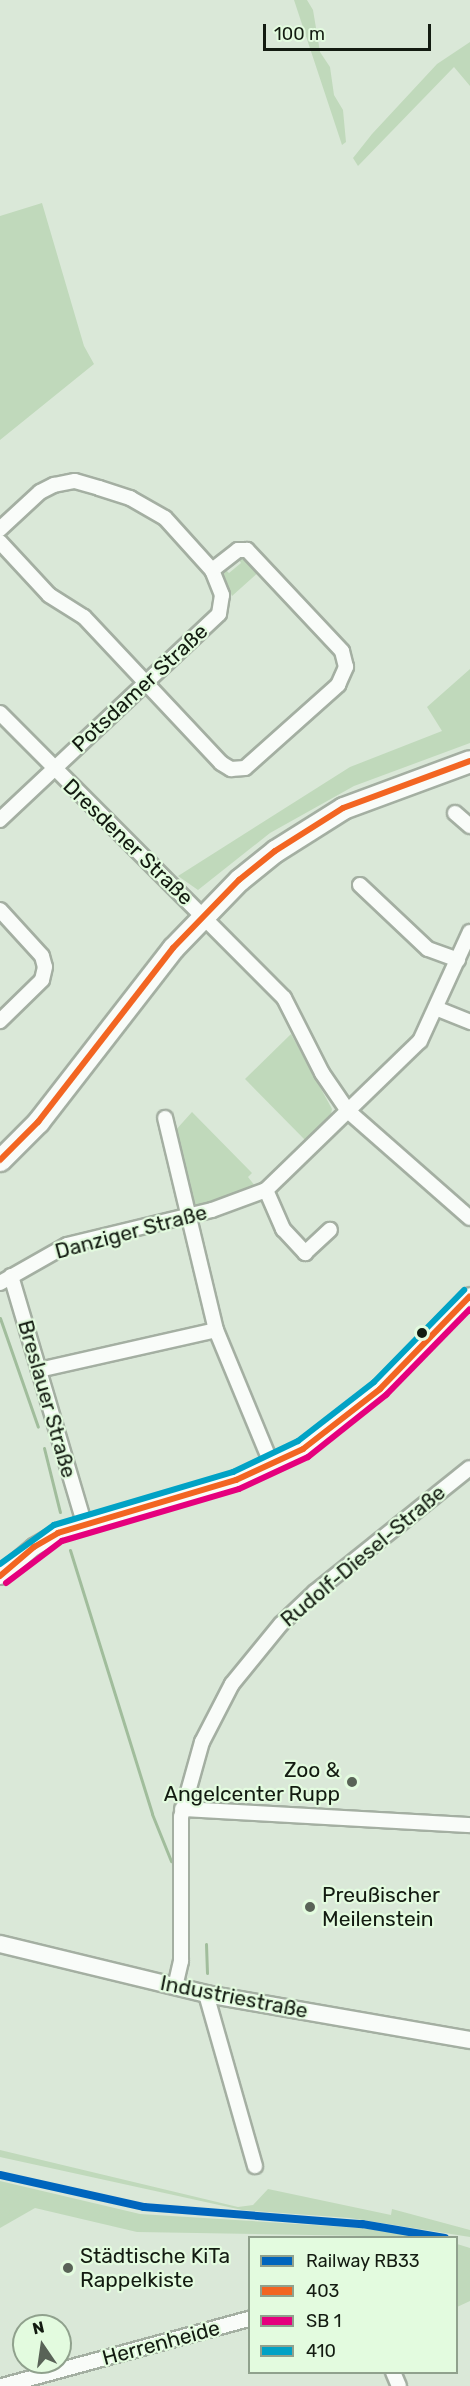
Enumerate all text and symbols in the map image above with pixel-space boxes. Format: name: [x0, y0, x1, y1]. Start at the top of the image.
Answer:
scale bar: [266, 12, 434, 50]
text: 100 m: [274, 23, 325, 45]
street label: Potsdamer Straße: [67, 619, 213, 757]
street label: Dresdener Straße: [58, 773, 198, 911]
street label: Danziger Straße: [52, 1200, 210, 1264]
street label: Breslauer Straße: [12, 1317, 82, 1481]
unlabelled marker: [416, 1327, 428, 1339]
street label: Rudolf-Diesel-Straße: [276, 1480, 450, 1632]
place label: Zoo & Angelcenter Rupp: [163, 1757, 340, 1807]
marker: Zoo & Angelcenter Rupp: [345, 1775, 359, 1789]
place label: Preußischer Meilenstein: [322, 1882, 440, 1932]
marker: Preußischer Meilenstein: [303, 1900, 317, 1914]
street label: Industriestraße: [158, 1970, 310, 2024]
legend: [248, 2236, 458, 2374]
place label: Städtische KiTa Rappelkiste: [80, 2243, 230, 2293]
text: Railway RB33: [306, 2250, 420, 2272]
marker: Städtische KiTa Rappelkiste: [61, 2261, 75, 2275]
text: 403: [306, 2280, 339, 2302]
text: SB 1: [306, 2310, 341, 2332]
north arrow: [12, 2314, 72, 2374]
street label: Herrenheide: [99, 2315, 223, 2371]
text: N: [31, 2317, 46, 2338]
text: 410: [306, 2340, 336, 2362]

